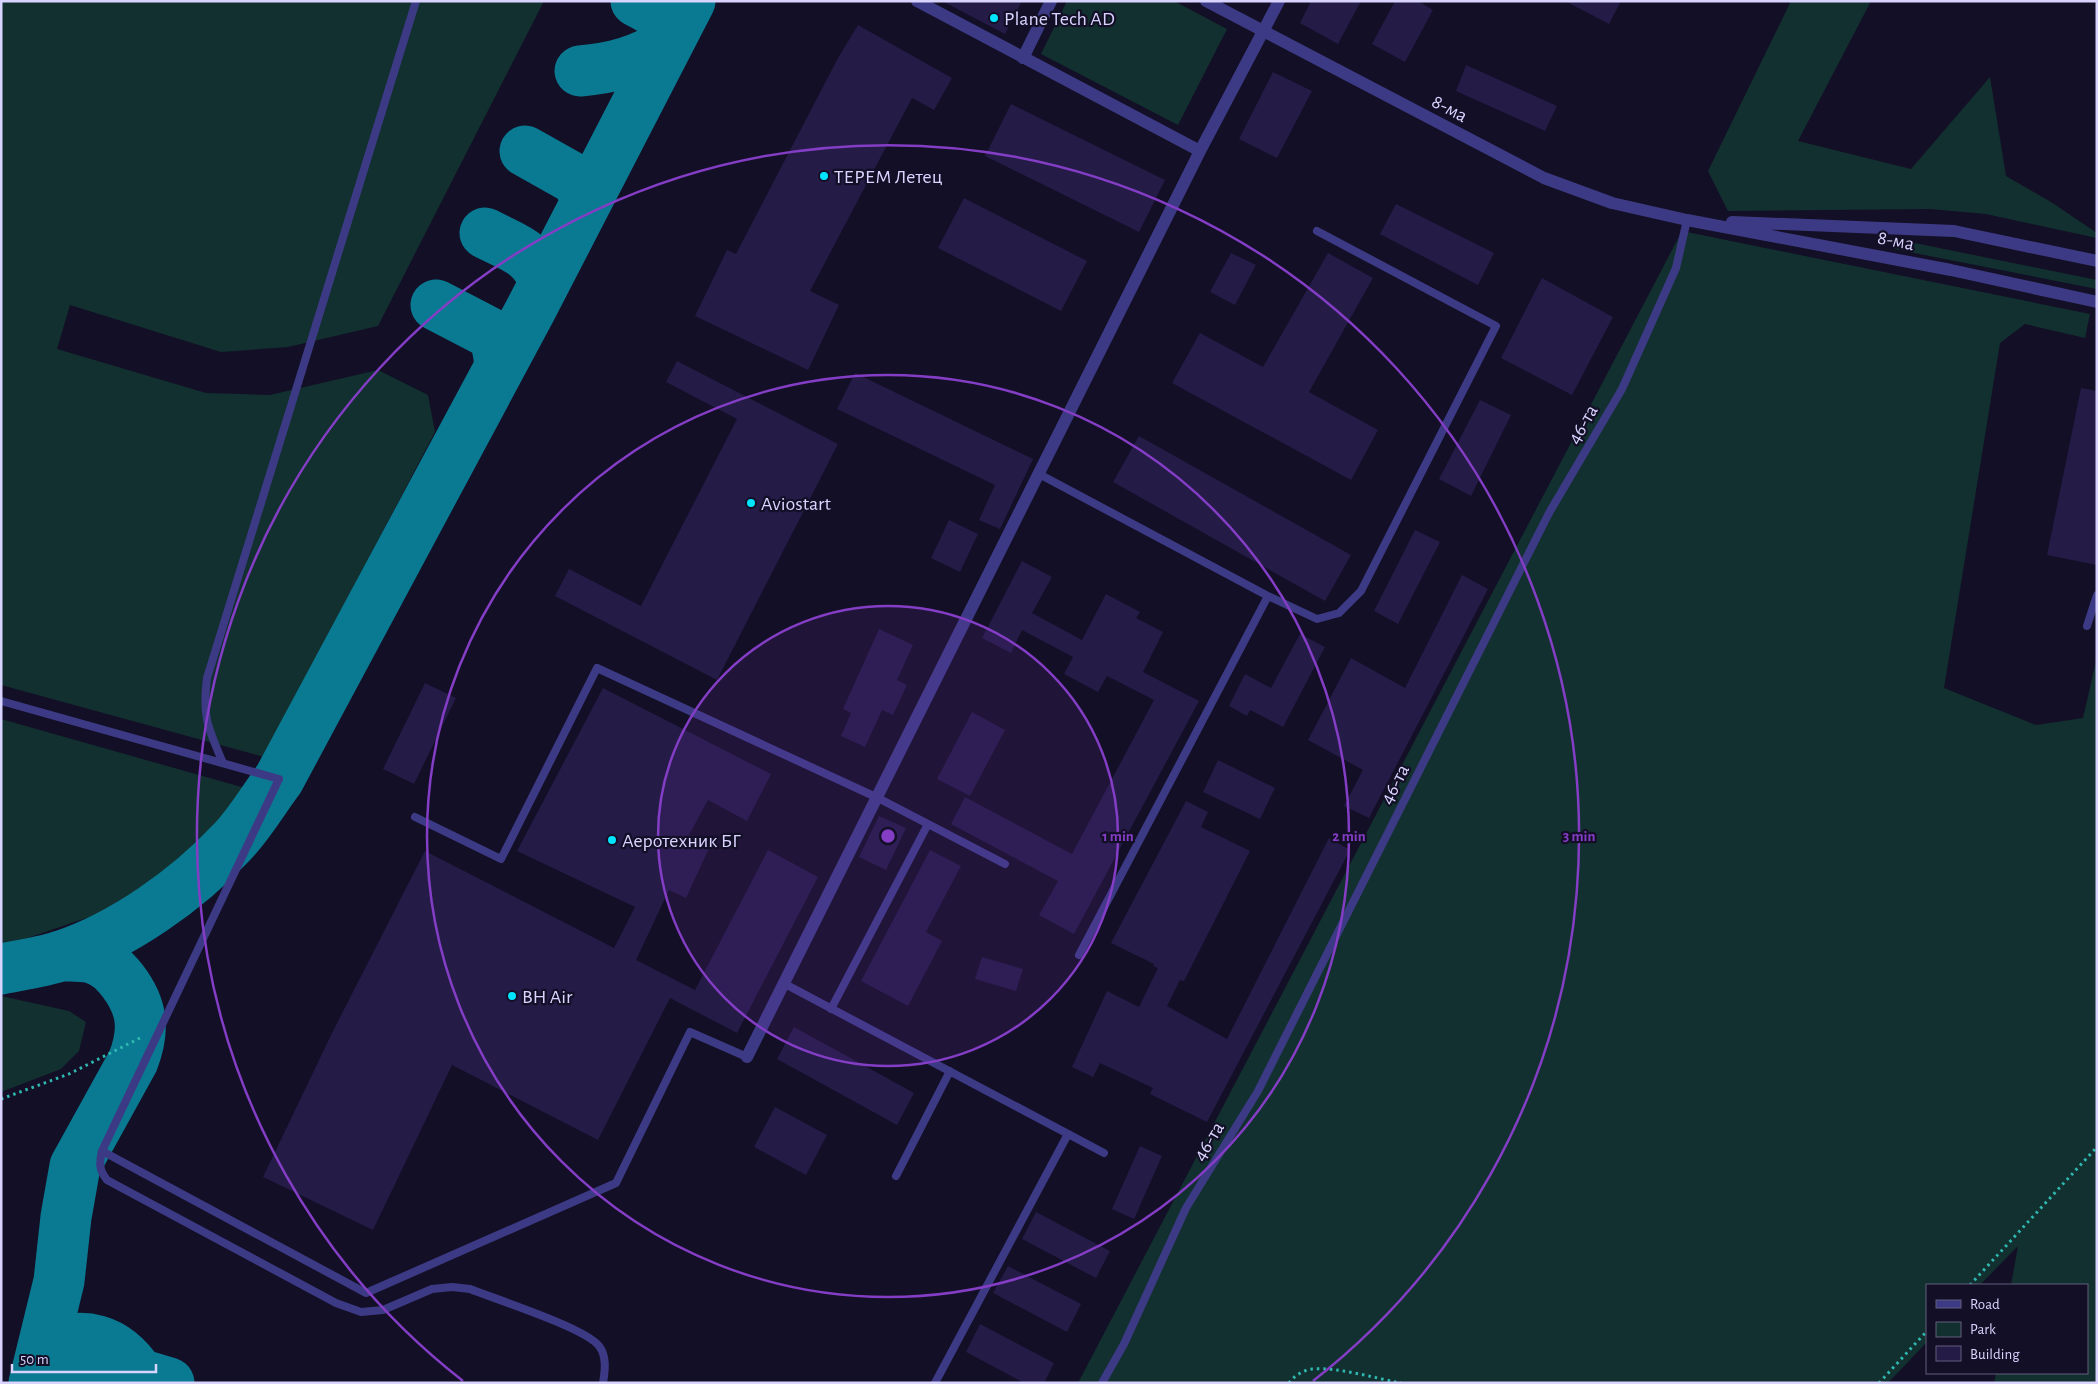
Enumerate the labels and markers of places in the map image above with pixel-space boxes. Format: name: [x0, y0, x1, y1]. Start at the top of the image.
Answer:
place label: Plane Tech AD: [1004, 9, 1115, 29]
marker: Plane Tech AD: [988, 12, 1000, 24]
place label: ТЕРЕМ Летец: [834, 167, 943, 187]
marker: ТЕРЕМ Летец: [818, 170, 830, 182]
place label: Aviostart: [761, 494, 832, 514]
marker: Aviostart: [745, 497, 757, 509]
centre of rings: [879, 827, 897, 845]
place label: Аеротехник БГ: [622, 831, 741, 851]
marker: Аеротехник БГ: [606, 834, 618, 846]
place label: BH Air: [522, 987, 573, 1007]
marker: BH Air: [506, 990, 518, 1002]

